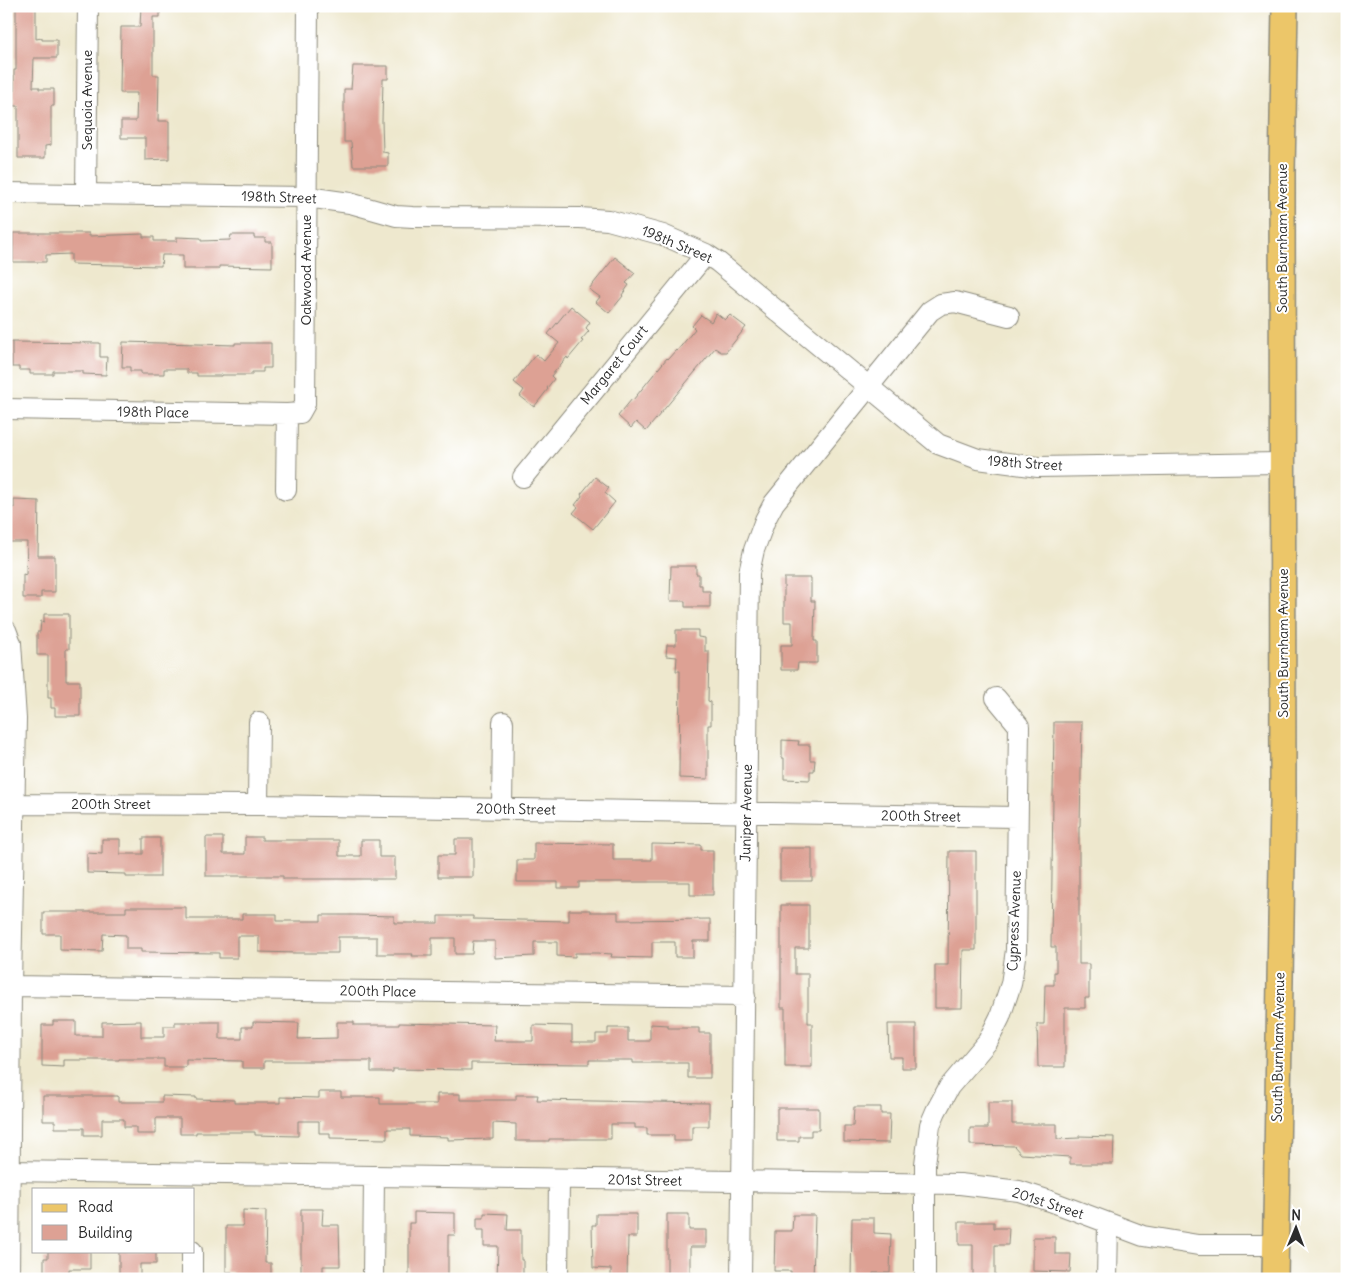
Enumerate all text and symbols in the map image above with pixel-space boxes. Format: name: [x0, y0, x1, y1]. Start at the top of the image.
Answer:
street label: Sequoia Avenue: [78, 50, 96, 150]
street label: South Burnham Avenue: [1273, 163, 1291, 313]
street label: 198th Street: [241, 187, 317, 207]
street label: Oakwood Avenue: [297, 214, 315, 326]
street label: 198th Street: [639, 221, 715, 267]
street label: Margaret Court: [576, 321, 652, 408]
street label: 198th Place: [117, 402, 189, 422]
street label: 198th Street: [987, 451, 1063, 475]
street label: South Burnham Avenue: [1274, 568, 1292, 718]
street label: Juniper Avenue: [736, 764, 756, 862]
street label: 200th Street: [71, 795, 151, 813]
street label: 200th Street: [476, 799, 556, 819]
street label: 200th Street: [881, 806, 961, 826]
street label: Cypress Avenue: [1003, 870, 1025, 972]
street label: South Burnham Avenue: [1268, 972, 1288, 1122]
street label: 200th Place: [340, 981, 416, 1001]
street label: 201st Street: [608, 1170, 683, 1190]
street label: 201st Street: [1010, 1183, 1086, 1223]
legend: [32, 1188, 195, 1252]
text: Road: [78, 1197, 113, 1216]
north arrow: [1270, 1202, 1320, 1252]
text: N: [1291, 1206, 1301, 1224]
text: Building: [78, 1223, 133, 1242]

